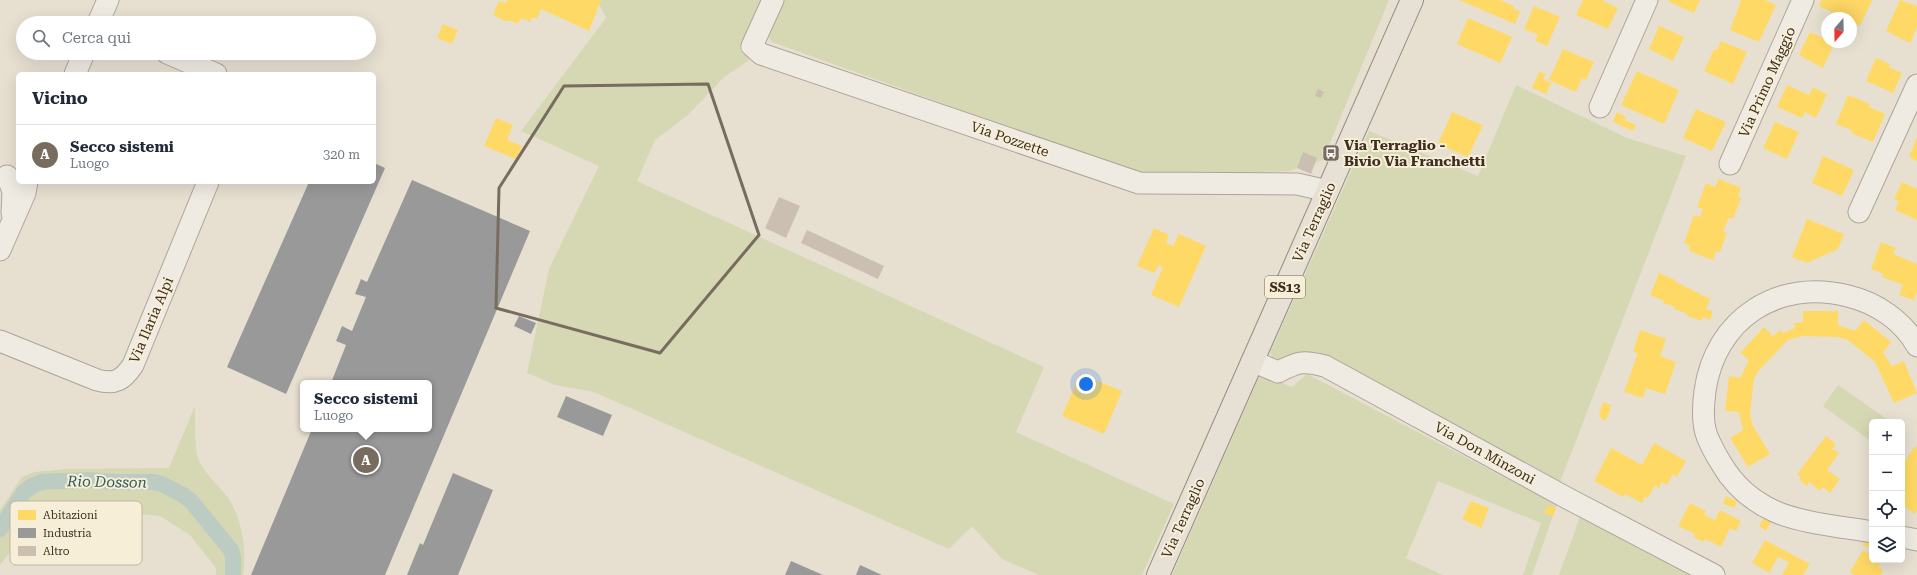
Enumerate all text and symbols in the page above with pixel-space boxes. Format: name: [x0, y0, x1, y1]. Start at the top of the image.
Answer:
north arrow: [1821, 12, 1857, 48]
search box: [16, 16, 376, 60]
street label: Via Primo Maggio: [1735, 24, 1799, 140]
icon: search: [30, 27, 52, 49]
text: Cerca qui: [62, 29, 131, 47]
text: Vicino: [32, 88, 88, 108]
street label: Via Pozzette: [969, 118, 1052, 160]
place label: Via Terraglio - Bivio Via Franchetti: [1344, 137, 1486, 169]
text: Secco sistemi: [70, 138, 174, 156]
bus stop icon: Via Terraglio - Bivio Via Franchetti: [1321, 143, 1341, 163]
text: A: [40, 147, 50, 162]
text: 320 m: [323, 147, 360, 162]
text: Luogo: [70, 156, 109, 171]
street label: Via Terraglio: [1289, 180, 1339, 264]
street label: Via Ilaria Alpi: [126, 274, 177, 365]
road number: SS13: [1265, 276, 1305, 298]
your location: [1076, 374, 1096, 394]
popup: [300, 380, 432, 432]
text: Secco sistemi: [314, 390, 418, 408]
text: Luogo: [314, 408, 353, 423]
street label: Via Don Minzoni: [1432, 419, 1539, 488]
map controls: [1869, 419, 1905, 563]
button: +: [1869, 419, 1905, 455]
pin: A: [353, 445, 379, 475]
button: −: [1869, 455, 1905, 491]
water label: Rio Dosson: [66, 472, 147, 492]
street label: Via Terraglio: [1158, 476, 1208, 560]
button: locate: [1869, 491, 1905, 527]
legend: [10, 501, 142, 565]
text: Abitazioni: [43, 509, 98, 522]
text: Industria: [43, 527, 91, 540]
button: layers: [1869, 527, 1905, 563]
text: Altro: [43, 545, 70, 558]

